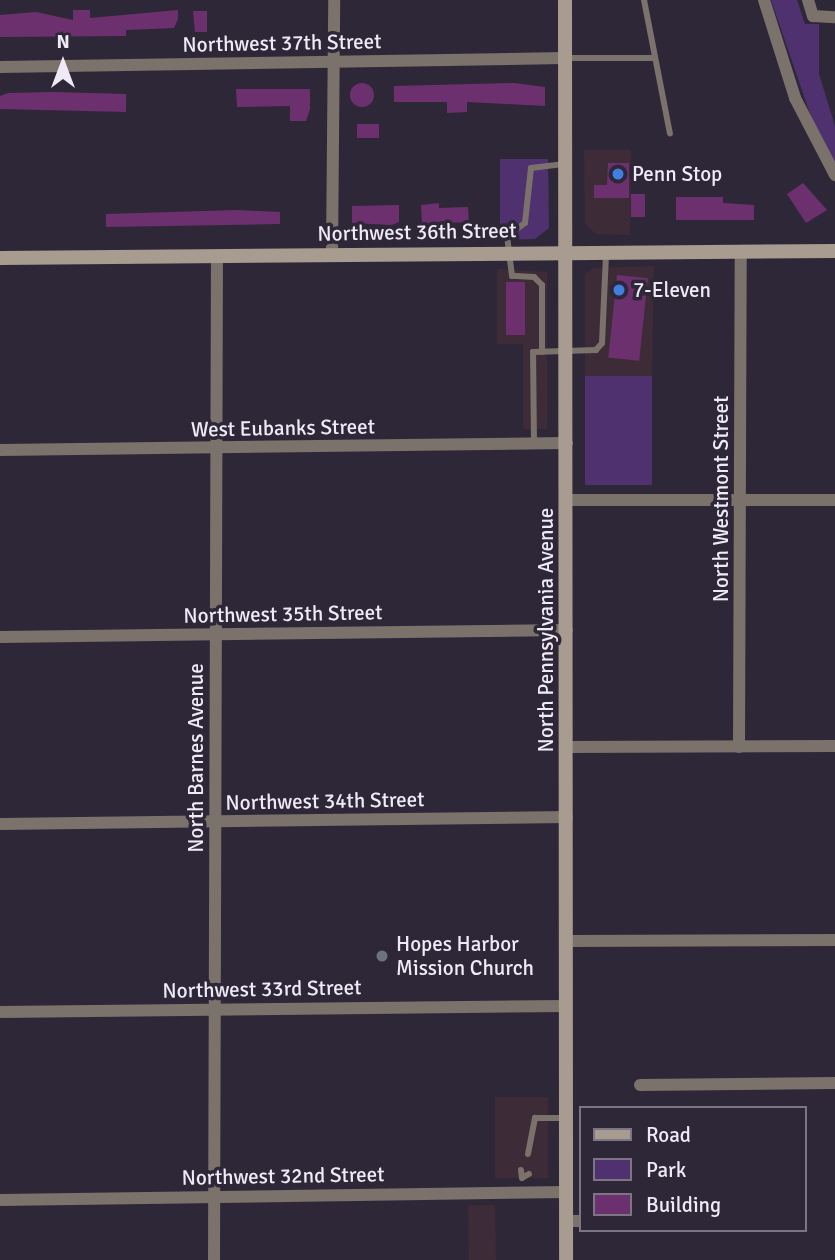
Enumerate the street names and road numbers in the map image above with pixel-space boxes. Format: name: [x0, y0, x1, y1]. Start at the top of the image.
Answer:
street label: Northwest 37th Street: [182, 29, 382, 57]
street label: Northwest 36th Street: [317, 218, 517, 246]
street label: North Westmont Street: [708, 396, 734, 602]
street label: West Eubanks Street: [191, 414, 375, 442]
street label: North Pennsylvania Avenue: [533, 508, 559, 752]
street label: Northwest 35th Street: [183, 600, 383, 628]
street label: North Barnes Avenue: [183, 663, 209, 853]
street label: Northwest 34th Street: [225, 787, 425, 815]
street label: Northwest 33rd Street: [162, 975, 362, 1003]
street label: Northwest 32nd Street: [181, 1162, 385, 1190]

